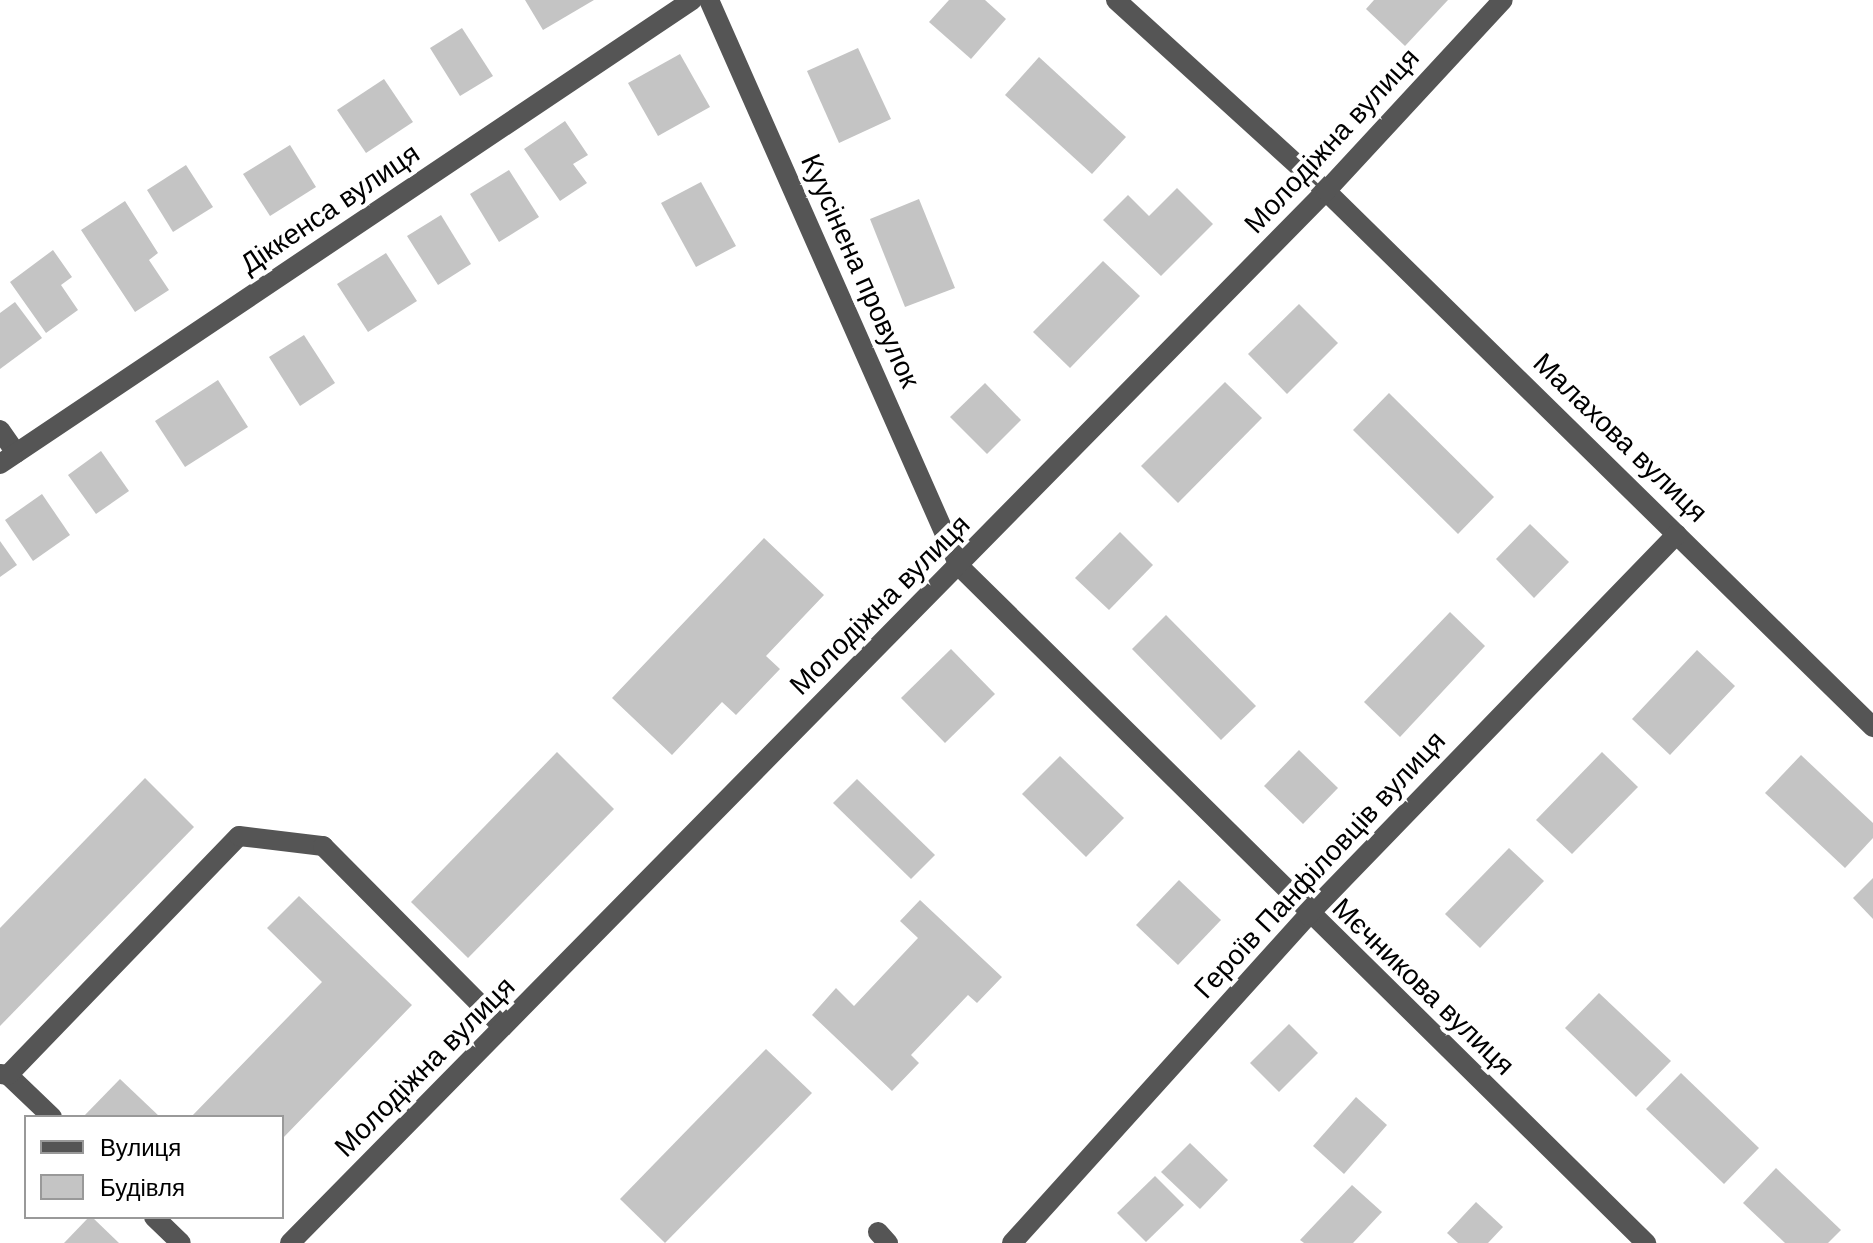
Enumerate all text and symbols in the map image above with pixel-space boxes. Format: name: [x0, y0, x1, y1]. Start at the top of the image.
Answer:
street label: Молодіжна вулиця: [1238, 41, 1426, 241]
street label: Діккенса вулиця: [234, 137, 426, 281]
street label: Куусінена провулок: [793, 149, 927, 393]
street label: Малахова вулиця: [1526, 346, 1714, 530]
street label: Молодіжна вулиця: [783, 508, 977, 702]
street label: Героїв Панфіловців вулиця: [1187, 724, 1453, 1006]
street label: Мєчникова вулиця: [1325, 892, 1521, 1082]
street label: Молодіжна вулиця: [328, 970, 522, 1164]
legend: [24, 1115, 284, 1219]
text: Вулиця: [100, 1132, 181, 1163]
text: Будівля: [100, 1172, 185, 1203]

